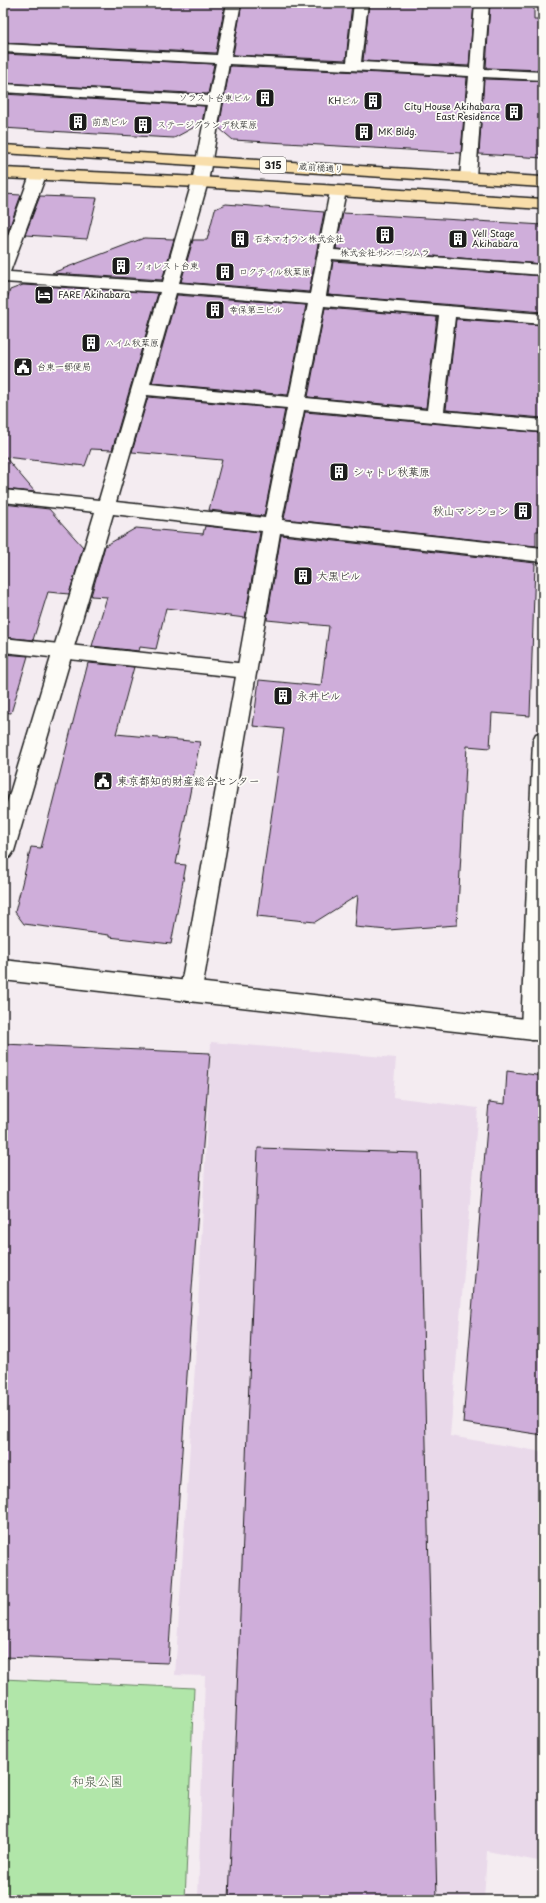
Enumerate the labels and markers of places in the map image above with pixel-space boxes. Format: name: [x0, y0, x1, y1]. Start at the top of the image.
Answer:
building icon: ソラスト台東ビル: [254, 87, 276, 109]
place label: ソラスト台東ビル: [179, 90, 251, 104]
building icon: KHビル: [362, 90, 384, 112]
place label: KHビル: [328, 93, 359, 107]
place label: City House Akihabara East Residence: [404, 99, 500, 123]
building icon: City House Akihabara East Residence: [503, 101, 525, 123]
building icon: 前島ビル: [67, 111, 89, 133]
place label: 前島ビル: [92, 114, 128, 128]
building icon: ステージグランデ秋葉原: [132, 114, 154, 136]
place label: ステージグランデ秋葉原: [157, 117, 257, 131]
building icon: MK Bldg.: [353, 121, 375, 143]
place label: MK Bldg.: [378, 124, 417, 138]
building icon: 株式会社サンニシムラ: [374, 224, 396, 246]
place label: Vell Stage Akihabara: [472, 226, 518, 250]
building icon: 石本マオラン株式会社: [229, 228, 251, 250]
building icon: Vell Stage Akihabara: [447, 228, 469, 250]
place label: 石本マオラン株式会社: [254, 231, 344, 245]
place label: 株式会社サンニシムラ: [340, 245, 430, 259]
building icon: フォレスト台東: [110, 255, 132, 277]
place label: フォレスト台東: [135, 258, 199, 272]
building icon: ロクテイル秋葉原: [214, 261, 236, 283]
place label: ロクテイル秋葉原: [239, 264, 310, 278]
hotel icon: FARE Akihabara: [33, 284, 55, 306]
place label: FARE Akihabara: [58, 287, 130, 301]
building icon: 幸保第三ビル: [204, 299, 226, 321]
place label: 幸保第三ビル: [229, 302, 283, 316]
building icon: ハイム秋葉原: [80, 332, 102, 354]
place label: ハイム秋葉原: [105, 335, 159, 349]
public building icon: 台東一郵便局: [12, 356, 34, 378]
place label: 台東一郵便局: [37, 359, 91, 373]
building icon: シャトレ秋葉原: [328, 461, 350, 483]
place label: シャトレ秋葉原: [353, 463, 430, 480]
building icon: 秋山マンション: [512, 500, 534, 522]
place label: 秋山マンション: [432, 502, 509, 519]
building icon: 大黒ビル: [292, 565, 314, 587]
place label: 大黒ビル: [317, 567, 361, 584]
building icon: 永井ビル: [272, 685, 294, 707]
place label: 永井ビル: [297, 687, 341, 704]
public building icon: 東京都知的財産総合センター: [92, 770, 114, 792]
place label: 東京都知的財産総合センター: [117, 772, 260, 789]

